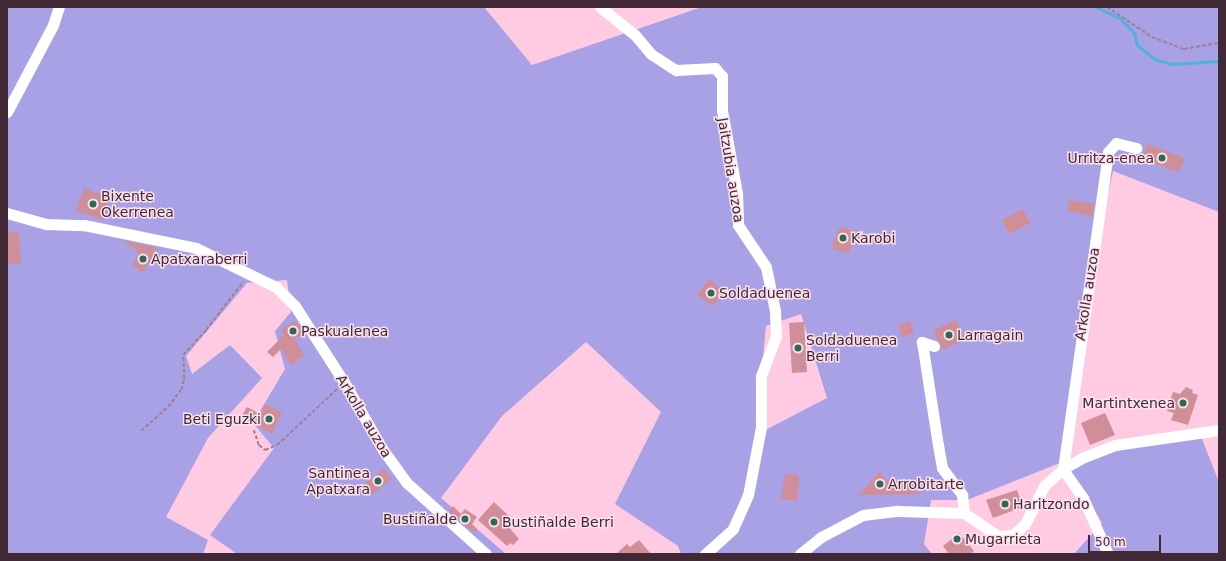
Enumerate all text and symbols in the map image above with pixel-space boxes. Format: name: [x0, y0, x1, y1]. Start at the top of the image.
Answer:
street label: Jaitzubia auzoa: [714, 116, 748, 224]
place label: Urritza-enea: [1067, 150, 1154, 166]
marker: Urritza-enea: [1157, 153, 1167, 163]
place label: Bixente Okerrenea: [101, 188, 174, 220]
marker: Bixente Okerrenea: [88, 199, 98, 209]
place label: Karobi: [851, 230, 895, 246]
marker: Karobi: [838, 233, 848, 243]
street label: Arkolla auzoa: [1071, 246, 1103, 342]
place label: Apatxaraberri: [151, 251, 247, 267]
marker: Apatxaraberri: [138, 254, 148, 264]
place label: Soldaduenea: [719, 285, 810, 301]
marker: Soldaduenea: [706, 288, 716, 298]
place label: Paskualenea: [301, 323, 388, 339]
marker: Paskualenea: [288, 326, 298, 336]
place label: Larragain: [957, 327, 1023, 343]
marker: Larragain: [944, 330, 954, 340]
place label: Soldaduenea Berri: [806, 332, 897, 364]
marker: Soldaduenea Berri: [793, 343, 803, 353]
street label: Arkolla auzoa: [333, 371, 395, 461]
place label: Martintxenea: [1082, 395, 1175, 411]
marker: Martintxenea: [1178, 398, 1188, 408]
place label: Beti Eguzki: [183, 411, 261, 427]
marker: Beti Eguzki: [264, 414, 274, 424]
place label: Santinea Apatxara: [306, 465, 370, 498]
marker: Santinea Apatxara: [373, 476, 383, 486]
place label: Arrobitarte: [888, 476, 964, 492]
marker: Arrobitarte: [875, 479, 885, 489]
place label: Haritzondo: [1013, 496, 1089, 512]
marker: Haritzondo: [1000, 499, 1010, 509]
place label: Bustiñalde: [383, 511, 457, 527]
marker: Bustiñalde: [460, 514, 470, 524]
place label: Bustiñalde Berri: [502, 514, 614, 530]
marker: Bustiñalde Berri: [489, 517, 499, 527]
scale bar: [1090, 527, 1163, 553]
place label: Mugarrieta: [965, 531, 1041, 547]
marker: Mugarrieta: [952, 534, 962, 544]
text: 50 m: [1095, 535, 1126, 549]

